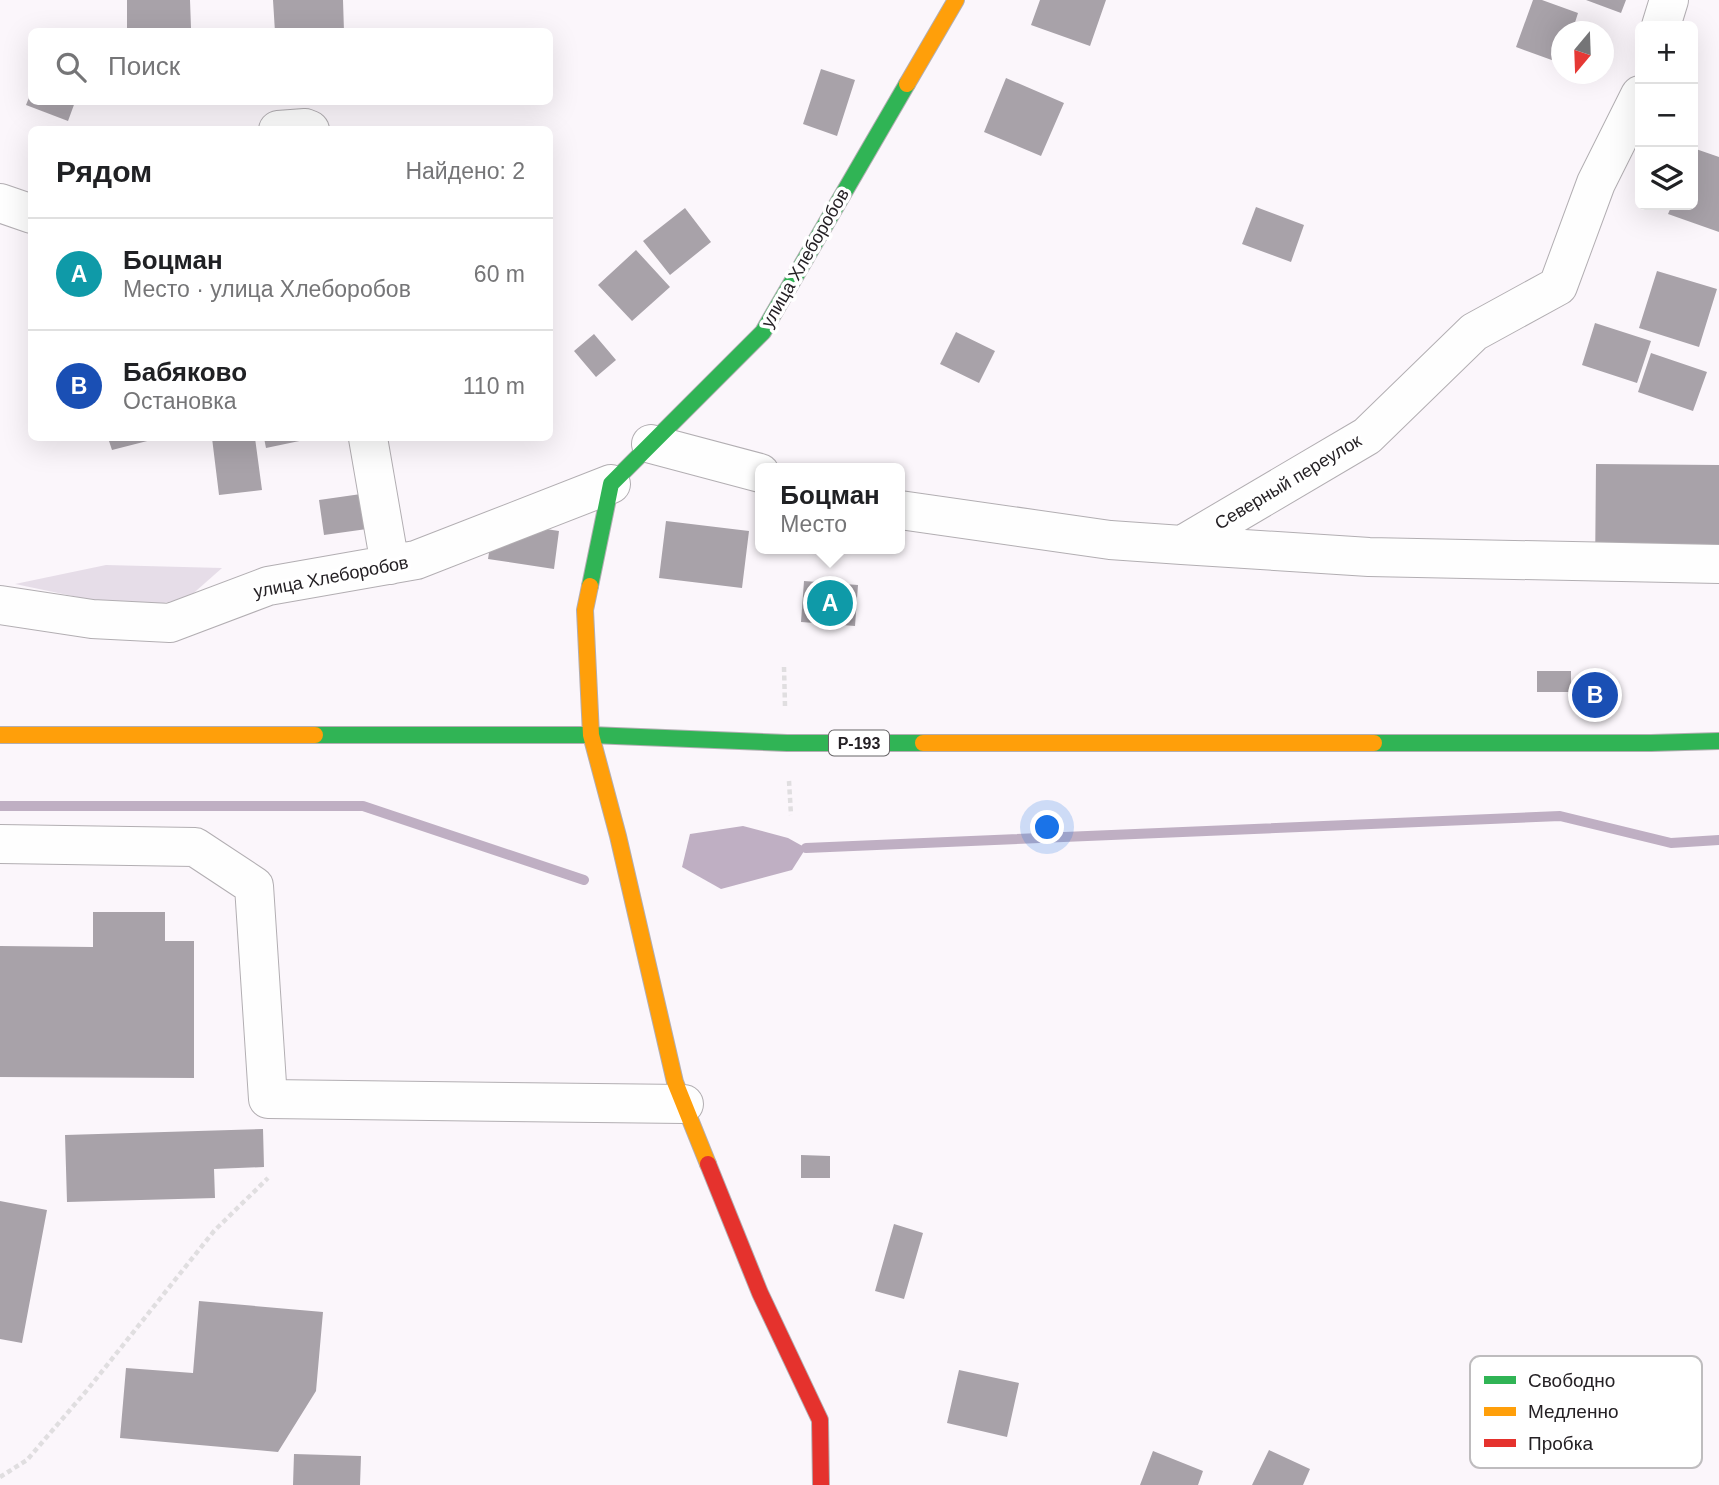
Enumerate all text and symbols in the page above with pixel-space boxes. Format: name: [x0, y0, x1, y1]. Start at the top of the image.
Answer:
north arrow: [1551, 21, 1614, 84]
map controls: [1635, 21, 1698, 210]
button: +: [1635, 21, 1698, 84]
search box: [28, 28, 553, 105]
icon: search: [52, 48, 90, 86]
text: Поиск: [108, 51, 180, 81]
button: −: [1635, 84, 1698, 147]
button: layers: [1635, 147, 1698, 210]
text: Рядом: [56, 155, 152, 188]
text: Найдено: 2: [405, 158, 525, 184]
street label: улица Хлеборобов: [757, 185, 853, 331]
text: Боцман: [123, 245, 223, 275]
text: A: [71, 261, 87, 287]
text: 60 m: [474, 261, 525, 287]
text: Место · улица Хлеборобов: [123, 276, 411, 302]
text: Бабяково: [123, 357, 247, 387]
text: B: [71, 373, 87, 399]
text: 110 m: [463, 373, 525, 399]
text: Остановка: [123, 388, 237, 414]
street label: Северный переулок: [1211, 430, 1365, 534]
popup: [755, 463, 905, 554]
text: Боцман: [780, 480, 880, 510]
text: Место: [780, 511, 847, 537]
street label: улица Хлеборобов: [252, 552, 410, 602]
pin: A: [807, 577, 853, 629]
pin: B: [1572, 669, 1618, 721]
road number: Р-193: [829, 730, 889, 756]
your location: [1030, 810, 1064, 844]
legend: [1470, 1356, 1702, 1468]
text: Свободно: [1528, 1370, 1615, 1391]
text: Медленно: [1528, 1401, 1618, 1422]
text: Пробка: [1528, 1433, 1593, 1454]

